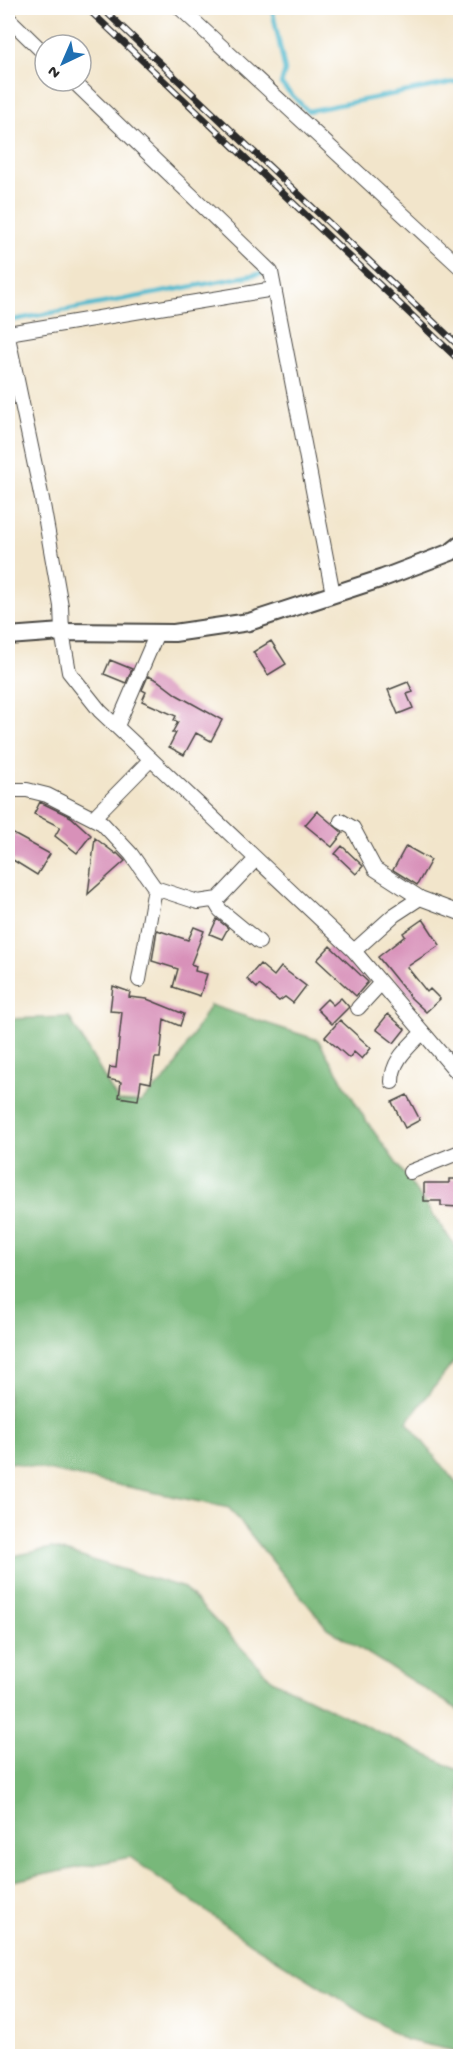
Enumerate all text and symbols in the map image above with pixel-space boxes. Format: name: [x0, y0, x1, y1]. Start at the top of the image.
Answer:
north arrow: [33, 33, 93, 93]
text: N: [44, 60, 65, 82]

